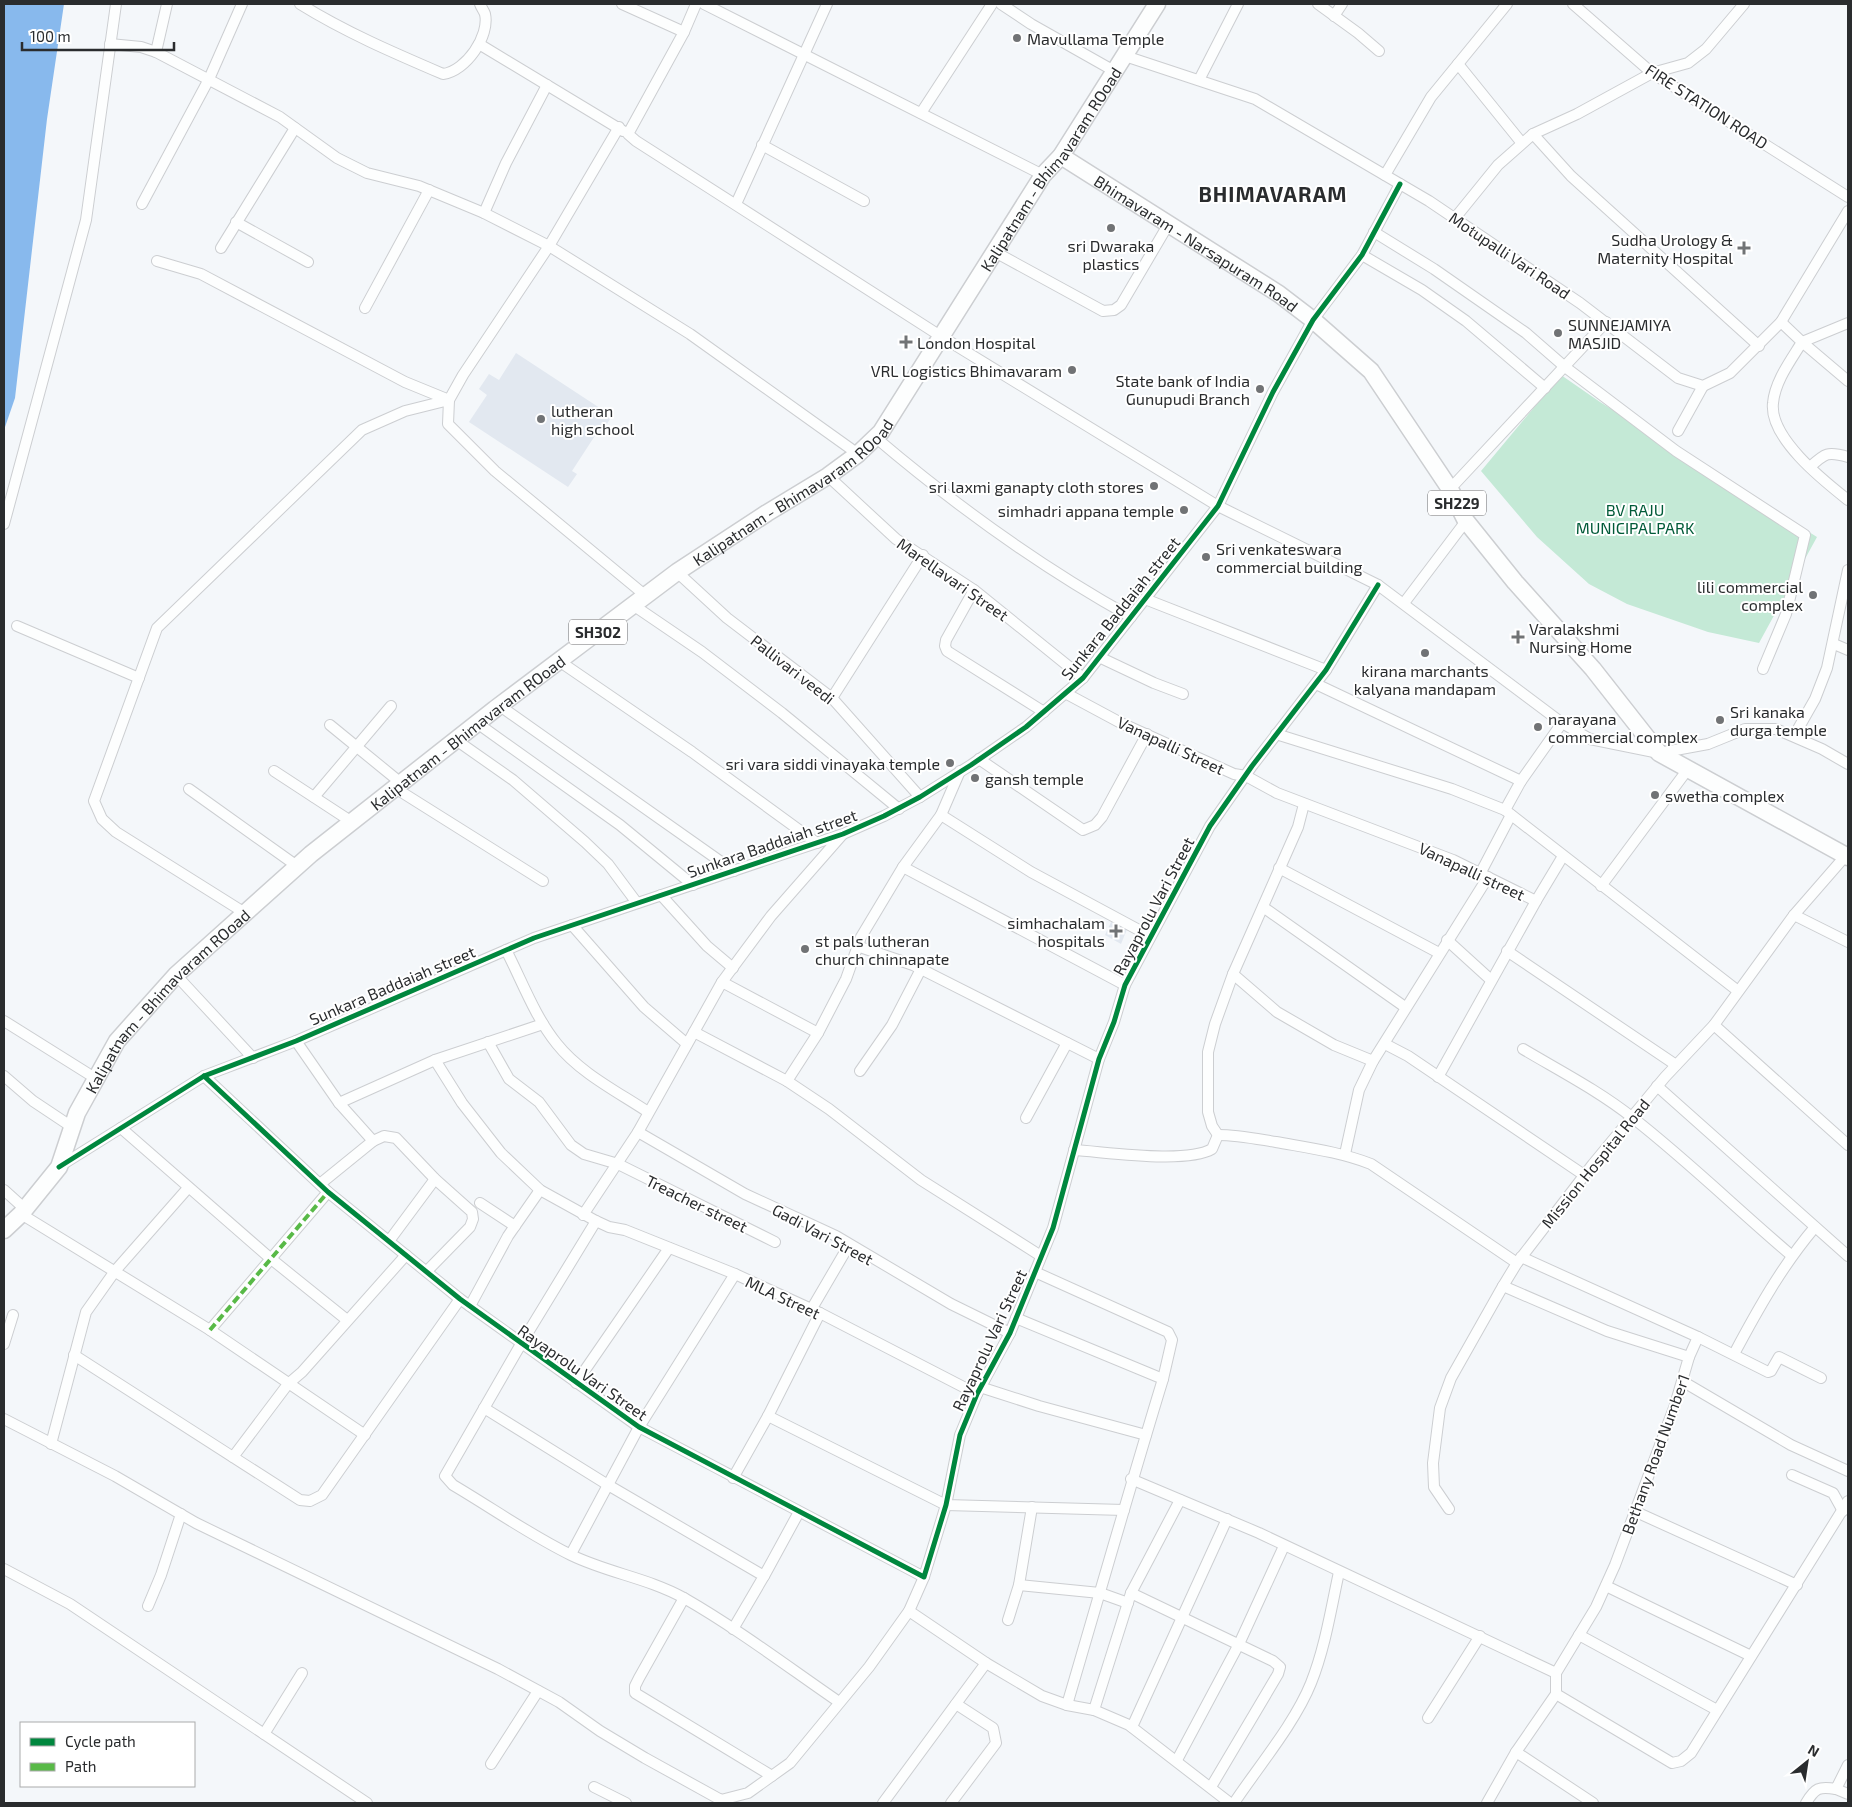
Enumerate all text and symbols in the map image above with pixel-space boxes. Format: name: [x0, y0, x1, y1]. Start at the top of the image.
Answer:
scale bar: [22, 20, 175, 52]
text: 100 m: [30, 27, 71, 45]
place label: Mavullama Temple: [1027, 29, 1164, 48]
marker: Mavullama Temple: [1011, 32, 1023, 44]
street label: FIRE STATION ROAD: [1642, 59, 1772, 153]
street label: Kalipatnam - Bhimavaram ROoad: [976, 63, 1124, 274]
street label: Bhimavaram - Narsapuram Road: [1091, 170, 1302, 315]
district label: BHIMAVARAM: [1198, 181, 1348, 206]
street label: Motupalli Vari Road: [1446, 207, 1574, 303]
marker: sri Dwaraka plastics: [1105, 222, 1117, 234]
place label: Sudha Urology & Maternity Hospital: [1597, 230, 1733, 267]
place label: sri Dwaraka plastics: [1068, 236, 1154, 273]
marker: Sudha Urology & Maternity Hospital: [1737, 241, 1751, 255]
place label: SUNNEJAMIYA MASJID: [1568, 315, 1671, 352]
marker: SUNNEJAMIYA MASJID: [1552, 327, 1564, 339]
place label: London Hospital: [917, 333, 1036, 352]
marker: London Hospital: [899, 335, 913, 349]
place label: VRL Logistics Bhimavaram: [871, 361, 1062, 380]
marker: VRL Logistics Bhimavaram: [1066, 364, 1078, 376]
place label: State bank of India Gunupudi Branch: [1115, 371, 1250, 408]
marker: State bank of India Gunupudi Branch: [1254, 383, 1266, 395]
place label: lutheran high school: [551, 401, 634, 438]
marker: lutheran high school: [535, 413, 547, 425]
street label: Kalipatnam - Bhimavaram ROoad: [689, 415, 896, 569]
place label: sri laxmi ganapty cloth stores: [929, 477, 1144, 496]
marker: sri laxmi ganapty cloth stores: [1148, 480, 1160, 492]
road number: SH229: [1428, 490, 1486, 516]
park label: BV RAJU MUNICIPALPARK: [1576, 500, 1695, 537]
place label: simhadri appana temple: [998, 501, 1174, 520]
marker: simhadri appana temple: [1178, 504, 1190, 516]
street label: Sunkara Baddaiah street: [1057, 533, 1183, 683]
street label: Marellavari Street: [894, 534, 1012, 624]
place label: Sri venkateswara commercial building: [1216, 539, 1363, 576]
marker: Sri venkateswara commercial building: [1200, 551, 1212, 563]
place label: lili commercial complex: [1697, 577, 1804, 614]
marker: lili commercial complex: [1807, 589, 1819, 601]
place label: Varalakshmi Nursing Home: [1529, 619, 1632, 656]
road number: SH302: [569, 620, 627, 644]
street label: Pallivari veedi: [747, 630, 839, 708]
marker: Varalakshmi Nursing Home: [1511, 630, 1525, 644]
marker: kirana marchants kalyana mandapam: [1419, 647, 1431, 659]
street label: Kalipatnam - Bhimavaram ROoad: [366, 651, 568, 814]
place label: kirana marchants kalyana mandapam: [1354, 661, 1496, 698]
place label: Sri kanaka durga temple: [1730, 702, 1827, 739]
place label: narayana commercial complex: [1548, 709, 1699, 746]
street label: Vanapalli Street: [1115, 712, 1227, 778]
marker: Sri kanaka durga temple: [1714, 714, 1726, 726]
marker: narayana commercial complex: [1532, 721, 1544, 733]
place label: sri vara siddi vinayaka temple: [725, 754, 940, 773]
marker: sri vara siddi vinayaka temple: [944, 757, 956, 769]
place label: gansh temple: [985, 769, 1084, 788]
marker: gansh temple: [969, 772, 981, 784]
place label: swetha complex: [1665, 786, 1785, 805]
marker: swetha complex: [1649, 789, 1661, 801]
street label: Sunkara Baddaiah street: [685, 805, 859, 881]
street label: Rayaprolu Vari Street: [1108, 834, 1198, 978]
street label: Vanapalli street: [1416, 838, 1528, 904]
street label: Kalipatnam - Bhimavaram ROoad: [81, 904, 253, 1096]
place label: simhachalam hospitals: [1007, 913, 1105, 950]
marker: simhachalam hospitals: [1109, 924, 1123, 938]
place label: st pals lutheran church chinnapate: [815, 931, 949, 968]
street label: Sunkara Baddaiah street: [306, 941, 478, 1029]
marker: st pals lutheran church chinnapate: [799, 943, 811, 955]
street label: Mission Hospital Road: [1537, 1094, 1653, 1232]
street label: Treacher street: [643, 1170, 751, 1236]
street label: Gadi Vari Street: [769, 1199, 877, 1269]
street label: Rayaprolu Vari Street: [948, 1266, 1030, 1414]
street label: MLA Street: [743, 1272, 823, 1322]
street label: Rayaprolu Vari Street: [514, 1320, 652, 1424]
street label: Bethany Road Number1: [1617, 1371, 1693, 1537]
legend: [20, 1722, 195, 1787]
text: Cycle path: [65, 1732, 136, 1750]
north arrow: [1782, 1737, 1832, 1787]
text: N: [1805, 1740, 1822, 1760]
text: Path: [65, 1757, 96, 1775]

